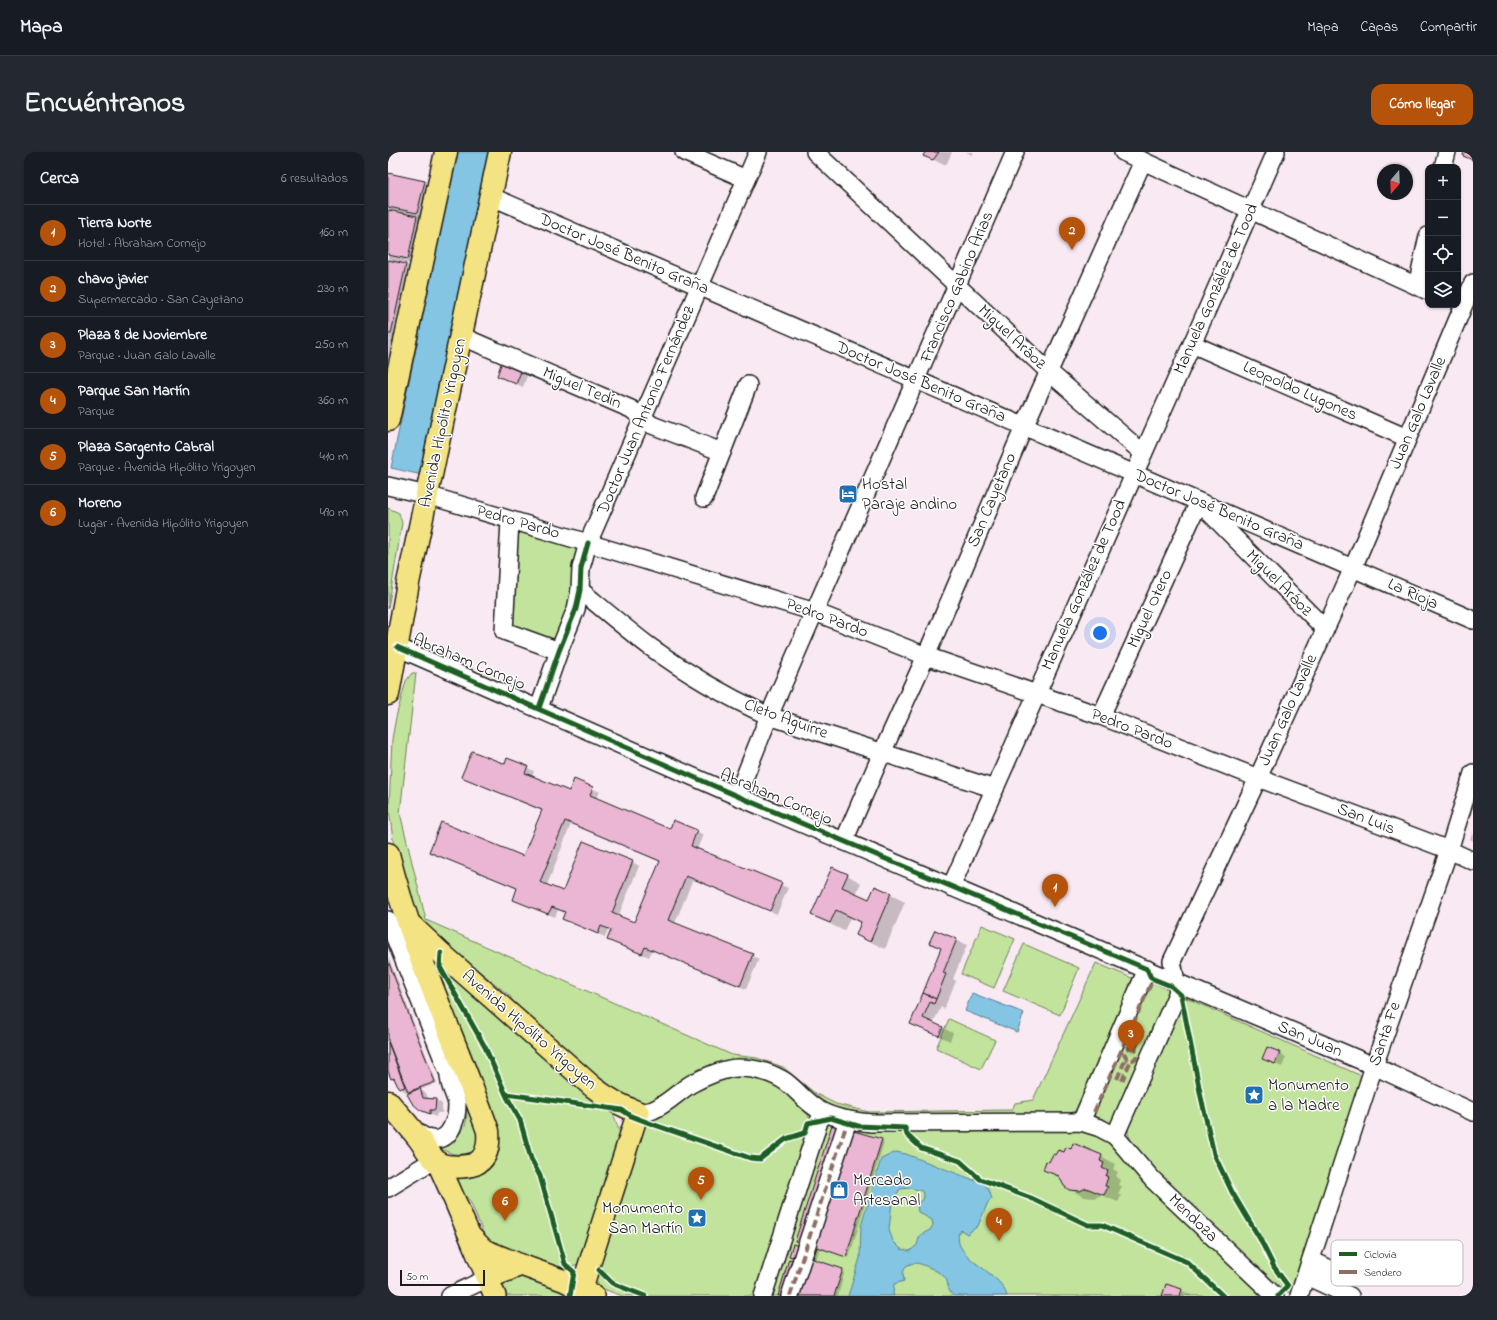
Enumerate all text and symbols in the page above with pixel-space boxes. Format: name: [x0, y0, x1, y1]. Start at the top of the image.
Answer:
text: Mapa: [20, 14, 62, 41]
text: Mapa: [1307, 17, 1339, 38]
text: Capas: [1361, 17, 1398, 38]
text: Compartir: [1420, 17, 1477, 38]
text: Encuéntranos: [24, 84, 185, 125]
button: Cómo llegar: [1371, 84, 1473, 125]
north arrow: [1377, 164, 1413, 200]
map controls: [1425, 164, 1461, 308]
button: +: [1425, 164, 1461, 200]
text: Cerca: [40, 166, 79, 191]
text: 6 resultados: [281, 169, 348, 188]
street label: Manuela González de Tood: [1167, 199, 1265, 378]
button: −: [1425, 200, 1461, 236]
street label: Doctor José Benito Graña: [534, 206, 713, 301]
street label: Francisco Gabino Arias: [913, 207, 1000, 368]
text: Tierra Norte: [78, 212, 152, 234]
pin: 2: [1059, 217, 1085, 250]
text: 1: [51, 223, 55, 242]
text: 160 m: [319, 223, 348, 242]
text: Hotel · Abraham Cornejo: [78, 234, 206, 253]
button: locate: [1425, 236, 1461, 272]
text: chavo javier: [78, 268, 148, 290]
button: layers: [1425, 272, 1461, 308]
text: 2: [50, 279, 56, 298]
text: 230 m: [317, 279, 348, 298]
text: Supermercado · San Cayetano: [78, 290, 244, 309]
street label: Miguel Aráoz: [971, 299, 1053, 377]
street label: Doctor Juan Antonio Fernández: [590, 301, 702, 519]
text: Plaza 8 de Noviembre: [78, 324, 207, 346]
street label: Doctor José Benito Graña: [831, 334, 1010, 429]
text: 3: [50, 335, 56, 354]
text: 250 m: [315, 335, 348, 354]
street label: Avenida Hipólito Yrigoyen: [413, 336, 475, 510]
text: Parque · Juan Galo Lavalle: [78, 346, 216, 365]
street label: Juan Galo Lavalle: [1383, 352, 1453, 473]
street label: Leopoldo Lugones: [1238, 355, 1361, 429]
street label: Miguel Tedín: [538, 360, 625, 418]
text: Parque San Martín: [78, 380, 190, 402]
text: 4: [50, 391, 56, 410]
text: 360 m: [318, 391, 348, 410]
text: Parque: [78, 402, 114, 421]
text: Plaza Sargento Cabral: [78, 436, 214, 458]
text: 5: [49, 447, 57, 466]
text: 410 m: [320, 447, 348, 466]
street label: San Cayetano: [961, 449, 1024, 551]
text: Parque · Avenida Hipólito Yrigoyen: [78, 458, 256, 477]
street label: Doctor José Benito Graña: [1129, 462, 1308, 557]
place label: Hostal Paraje andino: [862, 472, 957, 517]
hotel icon: Hostal Paraje andino: [837, 483, 859, 505]
text: Moreno: [78, 492, 121, 514]
street label: Manuela González de Tood: [1035, 495, 1133, 674]
street label: Pedro Pardo: [473, 498, 563, 546]
text: 6: [50, 503, 56, 522]
text: 490 m: [320, 503, 348, 522]
text: Lugar · Avenida Hipólito Yrigoyen: [78, 514, 248, 533]
street label: Miguel Aráoz: [1238, 544, 1319, 624]
street label: Miguel Otero: [1121, 565, 1181, 653]
street label: La Rioja: [1384, 572, 1442, 616]
street label: Pedro Pardo: [782, 592, 872, 645]
your location: [1090, 623, 1110, 643]
street label: Abraham Cornejo: [409, 627, 529, 697]
street label: Juan Galo Lavalle: [1252, 650, 1324, 770]
street label: Cleto Aguirre: [740, 692, 832, 748]
street label: Pedro Pardo: [1087, 702, 1177, 756]
street label: Abraham Cornejo: [716, 762, 836, 832]
street label: San Luis: [1333, 797, 1399, 841]
pin: 1: [1042, 874, 1068, 907]
street label: Avenida Hipólito Yrigoyen: [454, 964, 602, 1097]
street label: Santa Fe: [1362, 998, 1408, 1069]
street label: San Juan: [1274, 1014, 1346, 1064]
pin: 3: [1118, 1020, 1144, 1053]
place label: Monumento a la Madre: [1268, 1073, 1349, 1118]
place icon: Monumento a la Madre: [1243, 1084, 1265, 1106]
pin: 5: [688, 1167, 714, 1200]
place label: Mercado Artesanal: [853, 1168, 920, 1213]
shop icon: Mercado Artesanal: [828, 1179, 850, 1201]
pin: 6: [492, 1188, 518, 1221]
street label: Mendoza: [1162, 1188, 1224, 1248]
place label: Monumento San Martín: [602, 1196, 683, 1241]
place icon: Monumento San Martín: [686, 1207, 708, 1229]
pin: 4: [986, 1208, 1012, 1241]
legend: [1331, 1240, 1463, 1286]
text: Ciclovía: [1364, 1247, 1397, 1263]
text: Sendero: [1364, 1265, 1402, 1281]
scale bar: [400, 1268, 485, 1287]
text: 50 m: [406, 1269, 428, 1285]

